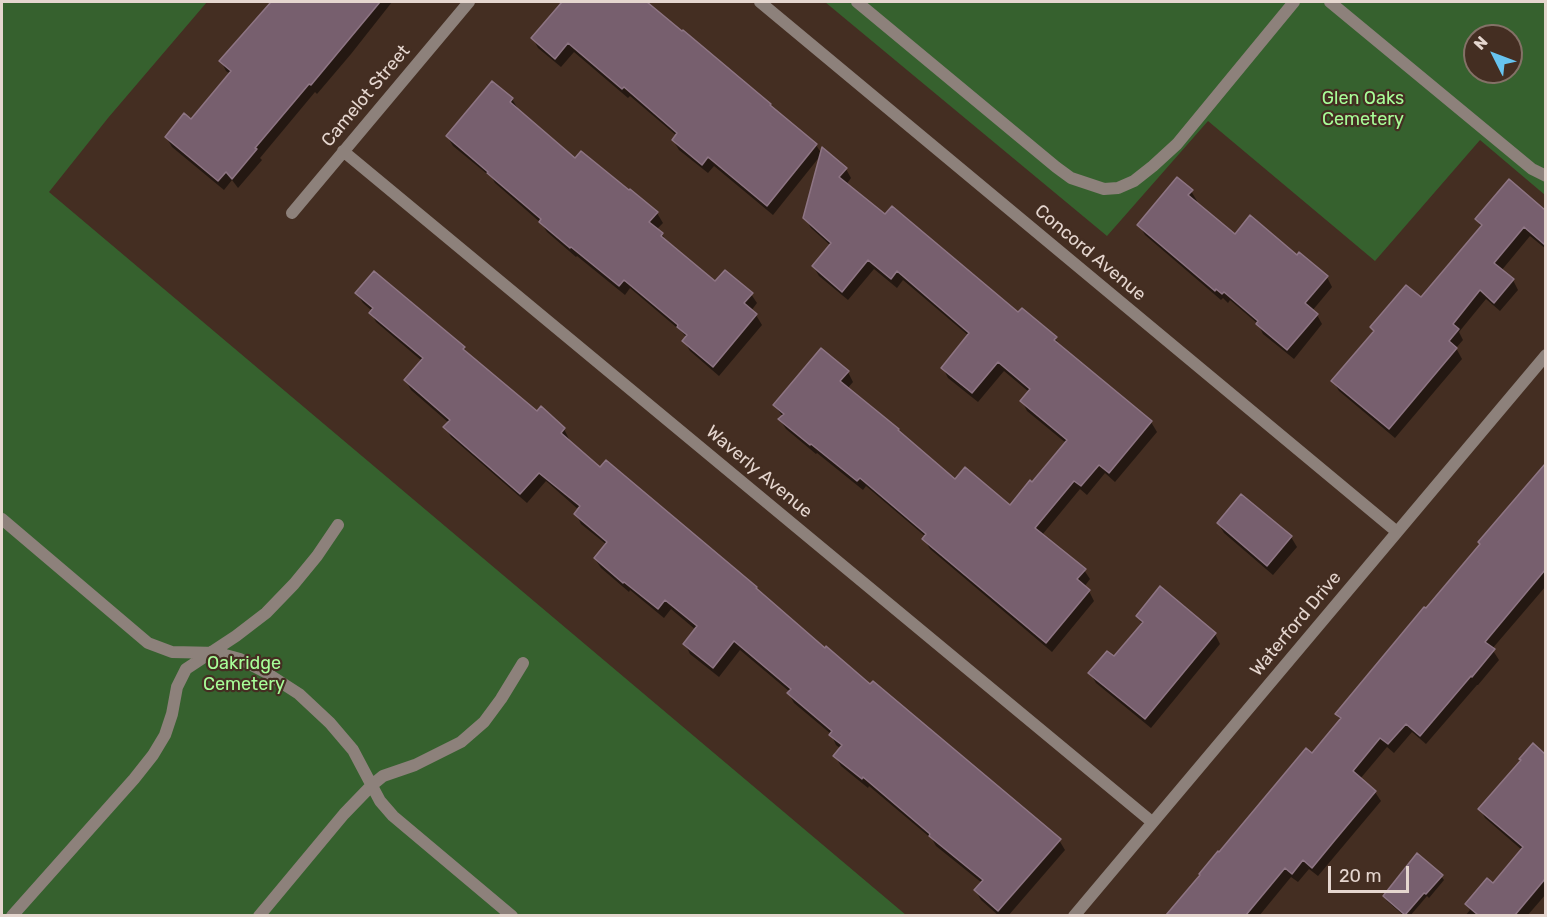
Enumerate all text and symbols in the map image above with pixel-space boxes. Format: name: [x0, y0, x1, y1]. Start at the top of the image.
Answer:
north arrow: [1463, 24, 1523, 84]
text: N: [1470, 32, 1492, 54]
street label: Camelot Street: [317, 41, 415, 151]
park label: Glen Oaks Cemetery: [1322, 88, 1404, 130]
street label: Concord Avenue: [1030, 200, 1150, 306]
street label: Waverly Avenue: [701, 421, 817, 523]
street label: Waterford Drive: [1246, 567, 1346, 681]
park label: Oakridge Cemetery: [203, 653, 285, 696]
scale bar: [1331, 854, 1412, 892]
text: 20 m: [1339, 865, 1381, 887]

